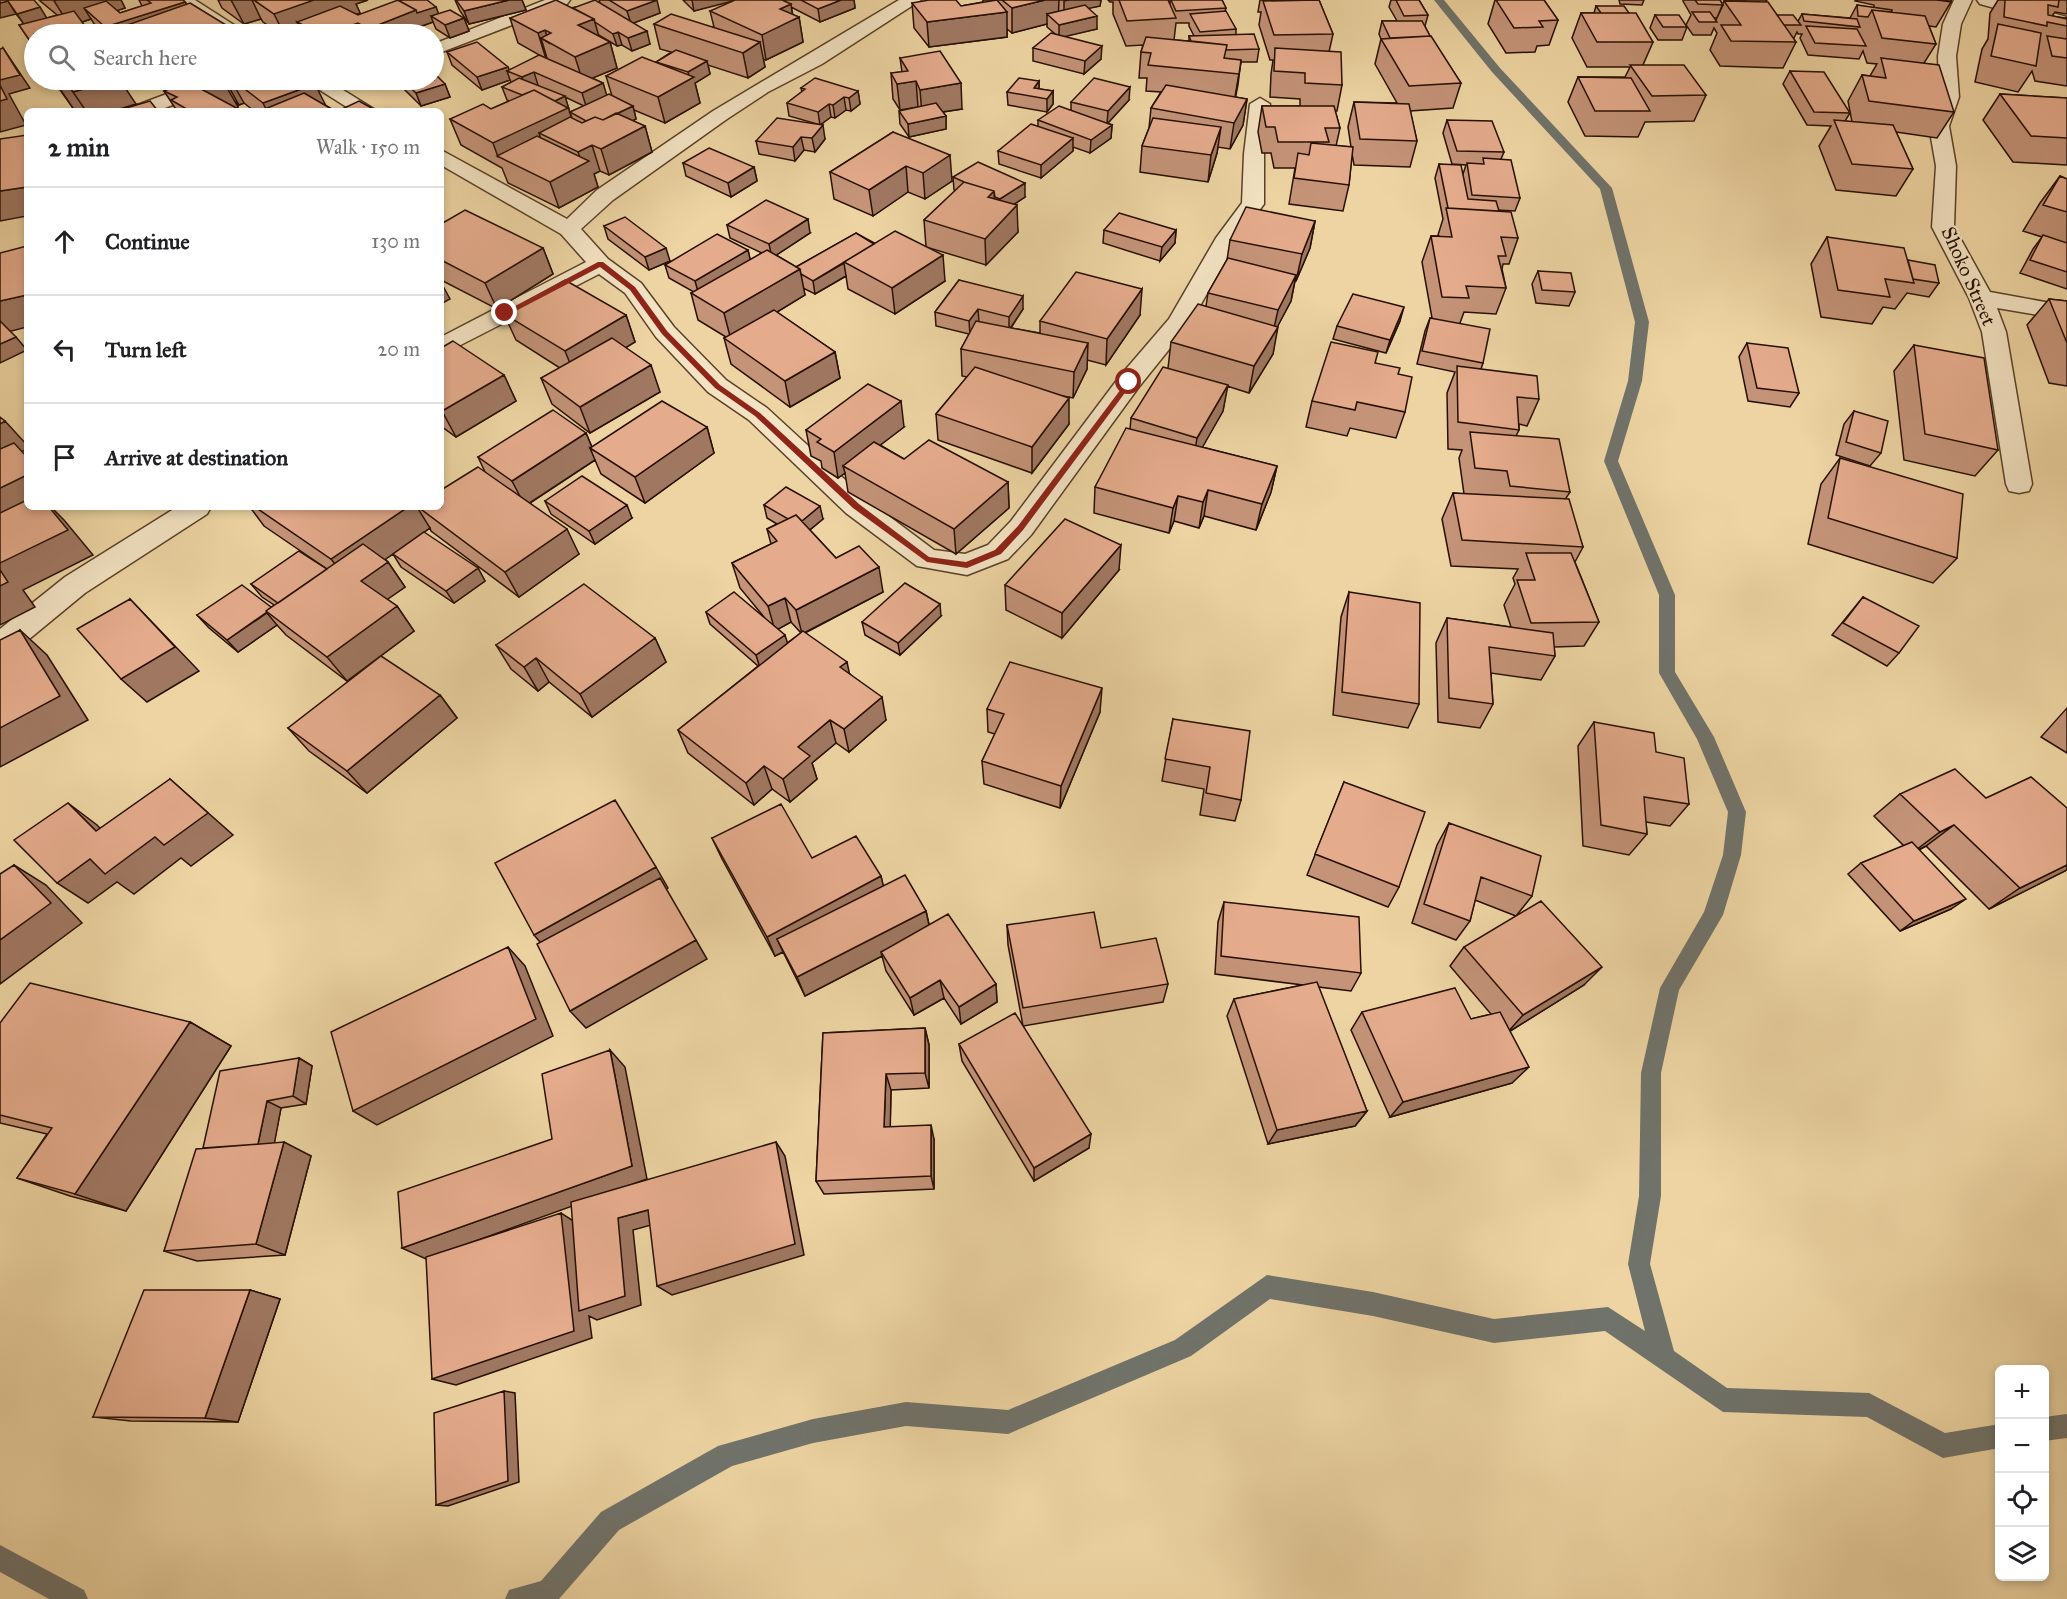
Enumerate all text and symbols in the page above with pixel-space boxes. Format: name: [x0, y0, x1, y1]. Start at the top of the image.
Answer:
search box: [24, 24, 444, 90]
icon: search: [45, 41, 78, 74]
text: Search here: [93, 44, 197, 71]
text: 2 min: [48, 131, 109, 163]
text: Walk · 150 m: [316, 135, 420, 159]
street label: Shoko Street: [1936, 223, 2002, 329]
icon: ahead: [48, 225, 81, 258]
text: Continue: [105, 228, 190, 255]
text: 130 m: [371, 229, 420, 253]
route end: [491, 299, 517, 325]
icon: left: [48, 333, 81, 366]
text: Turn left: [105, 336, 187, 363]
text: 20 m: [377, 337, 420, 361]
route start: [1115, 368, 1141, 394]
icon: arrive: [48, 441, 81, 474]
text: Arrive at destination: [105, 444, 288, 471]
map controls: [1995, 1365, 2049, 1581]
button: +: [1995, 1365, 2049, 1419]
button: −: [1995, 1419, 2049, 1473]
button: locate: [1995, 1473, 2049, 1527]
button: layers: [1995, 1527, 2049, 1581]

